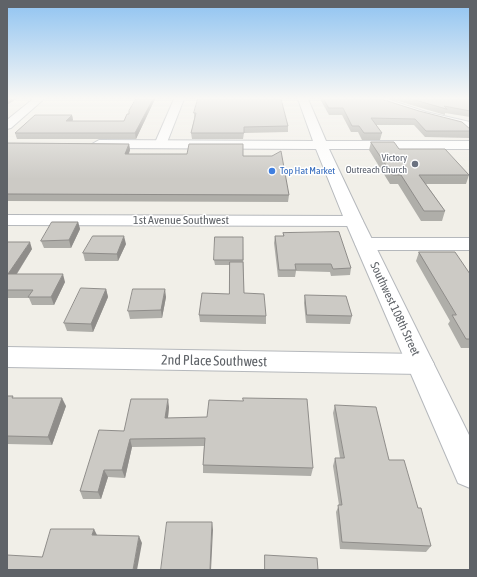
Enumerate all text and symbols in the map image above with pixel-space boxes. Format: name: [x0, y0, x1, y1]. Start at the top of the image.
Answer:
place label: Victory Outreach Church: [346, 152, 407, 176]
marker: Victory Outreach Church: [410, 159, 420, 169]
place label: Top Hat Market: [280, 165, 335, 177]
marker: Top Hat Market: [267, 166, 277, 176]
street label: 1st Avenue Southwest: [133, 213, 229, 227]
street label: Southwest 108th Street: [367, 260, 423, 358]
street label: 2nd Place Southwest: [161, 352, 267, 370]

